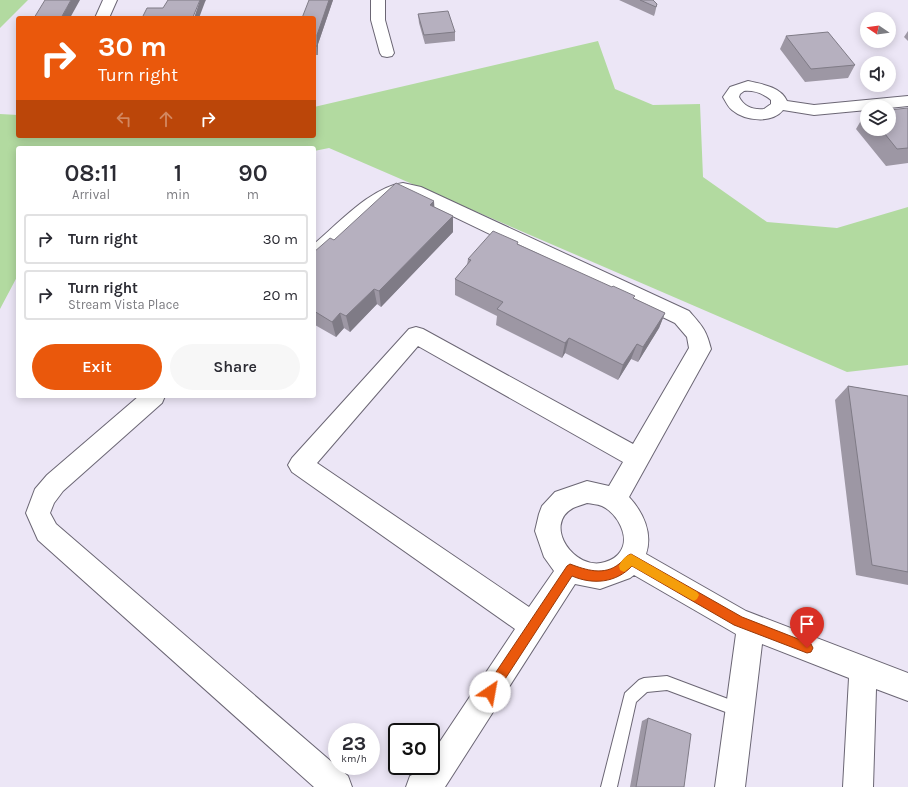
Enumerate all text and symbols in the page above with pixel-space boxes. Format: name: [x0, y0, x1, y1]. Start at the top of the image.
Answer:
north arrow: [860, 12, 896, 48]
map controls: [860, 12, 896, 136]
text: 30 m: [98, 30, 167, 63]
icon: right: [32, 32, 84, 84]
button: sound: [860, 56, 896, 92]
text: Turn right: [98, 64, 178, 86]
button: layers: [860, 100, 896, 136]
icon: left: [113, 108, 135, 130]
icon: ahead: [155, 108, 177, 130]
icon: right: [197, 108, 219, 130]
text: 08:11: [64, 159, 118, 187]
text: 1: [174, 159, 182, 187]
text: 90: [238, 159, 268, 187]
text: Arrival: [72, 187, 110, 202]
text: min: [166, 187, 190, 202]
text: m: [247, 187, 259, 202]
icon: right: [34, 228, 56, 250]
text: Turn right: [68, 230, 138, 248]
text: 30 m: [263, 230, 298, 248]
text: Turn right: [68, 279, 138, 297]
icon: right: [34, 284, 56, 306]
text: 20 m: [263, 286, 298, 304]
text: Stream Vista Place: [68, 297, 179, 312]
button: Exit: [32, 344, 162, 390]
button: Share: [170, 344, 300, 390]
pin: [790, 607, 824, 648]
icon: arrive: [796, 613, 818, 635]
position arrow: [469, 671, 511, 713]
speed limit sign: 30: [388, 723, 440, 775]
text: 23: [342, 732, 366, 755]
text: km/h: [341, 753, 367, 765]

